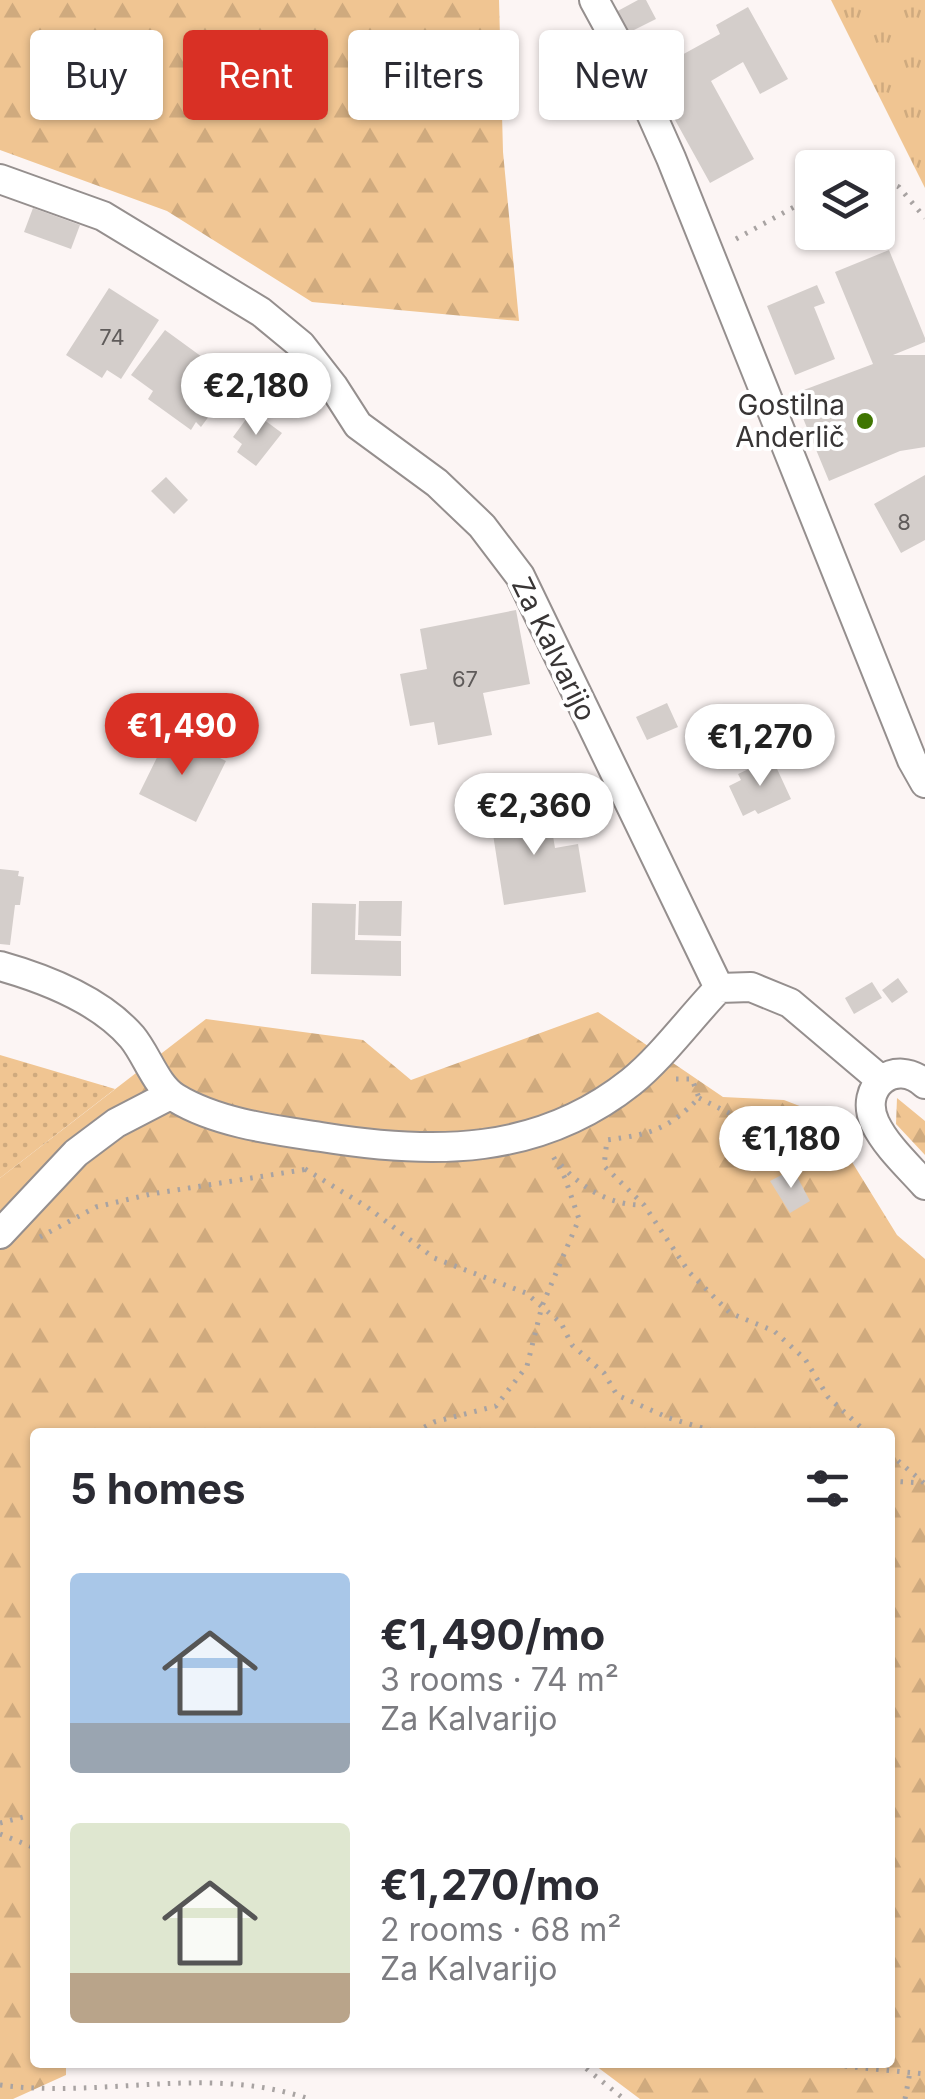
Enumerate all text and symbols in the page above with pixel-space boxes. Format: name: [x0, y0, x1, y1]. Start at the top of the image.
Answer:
chip: Buy: [30, 30, 163, 120]
chip: Rent: [183, 30, 328, 120]
chip: Filters: [348, 30, 519, 120]
chip: New: [539, 30, 684, 120]
map controls: [795, 150, 895, 250]
button: layers: [795, 150, 895, 250]
house number: 74: [99, 324, 125, 350]
pin: €2,180: [175, 353, 337, 438]
text: €2,180: [203, 366, 309, 405]
place label: Gostilna Anderlič: [735, 388, 845, 454]
marker: Gostilna Anderlič: [854, 410, 876, 432]
house number: 8: [897, 509, 911, 535]
street label: Za Kalvarijo: [505, 572, 603, 726]
house number: 67: [452, 666, 478, 692]
pin: €1,490: [101, 693, 263, 778]
pin: €1,270: [679, 704, 841, 789]
text: €1,490: [127, 706, 237, 745]
text: €1,270: [707, 717, 813, 756]
pin: €2,360: [453, 773, 615, 858]
text: €2,360: [476, 786, 592, 825]
pin: €1,180: [710, 1106, 872, 1191]
text: €1,180: [741, 1119, 841, 1158]
icon: filters: [800, 1461, 855, 1516]
text: 5 homes: [70, 1463, 246, 1514]
text: €1,490/mo: [380, 1609, 605, 1660]
icon: home: [150, 1613, 270, 1733]
text: 3 rooms · 74 m²: [380, 1660, 619, 1699]
text: Za Kalvarijo: [380, 1699, 558, 1738]
text: €1,270/mo: [380, 1859, 600, 1910]
icon: home: [150, 1863, 270, 1983]
text: 2 rooms · 68 m²: [380, 1910, 621, 1949]
text: Za Kalvarijo: [380, 1949, 558, 1988]

